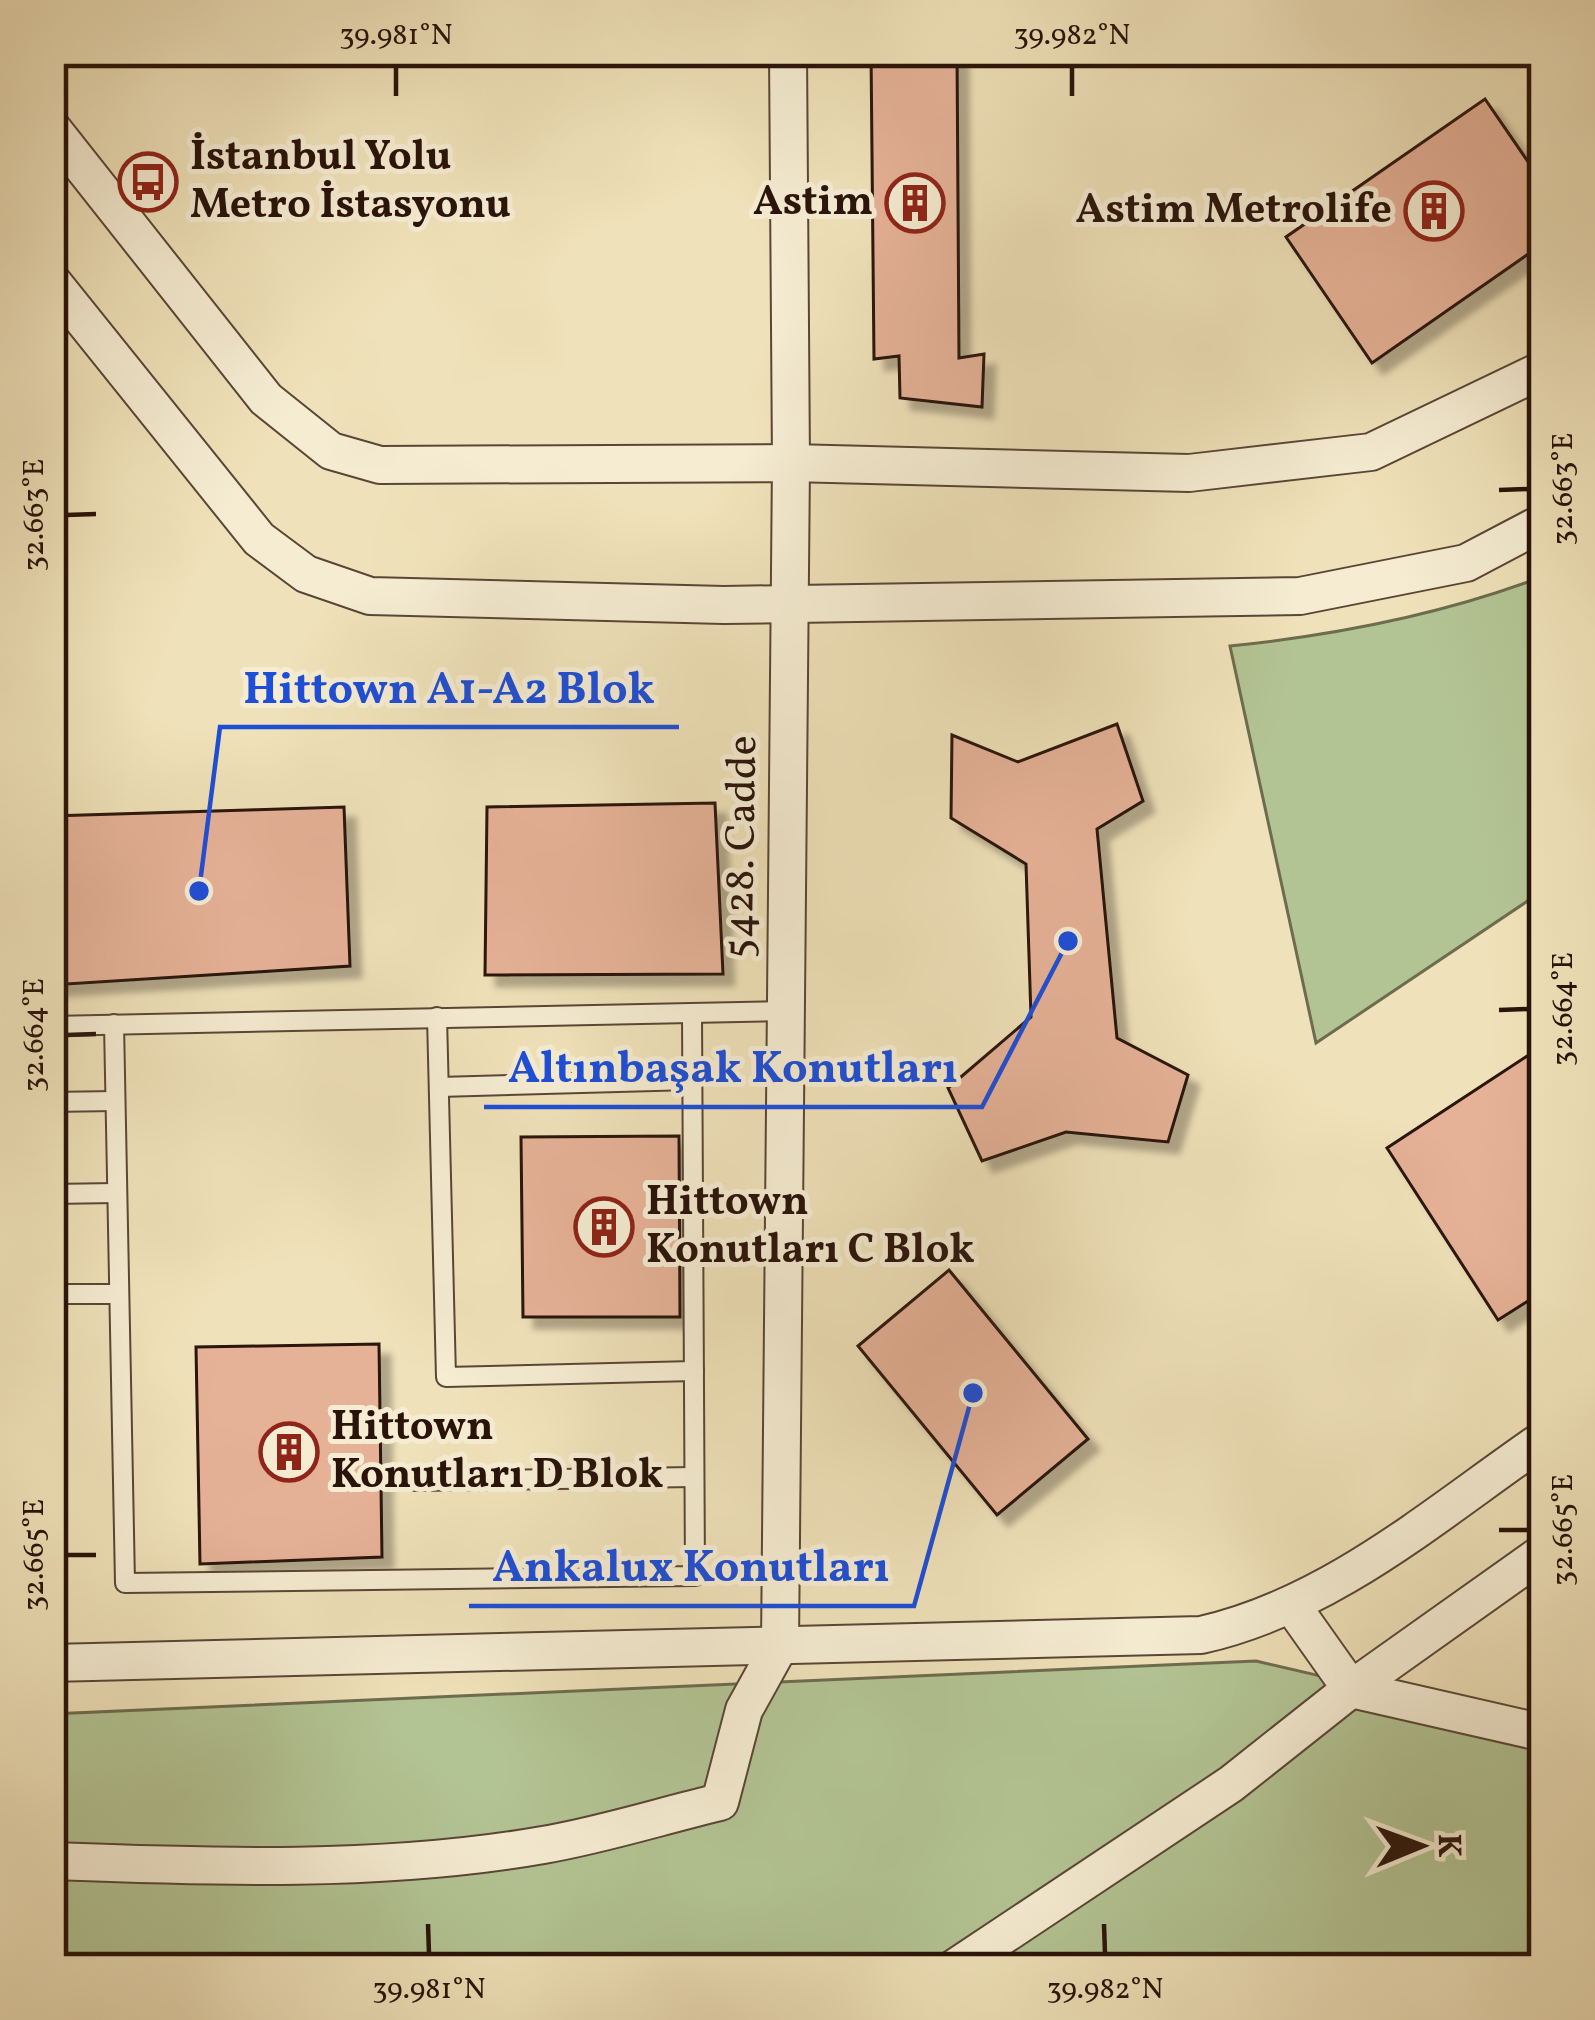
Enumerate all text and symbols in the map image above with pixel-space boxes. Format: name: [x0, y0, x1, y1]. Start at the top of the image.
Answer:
text: 39.981°N: [339, 15, 453, 57]
text: 39.982°N: [1013, 15, 1131, 57]
place label: İstanbul Yolu Metro İstasyonu: [190, 129, 511, 236]
bus stop icon: İstanbul Yolu Metro İstasyonu: [117, 151, 179, 213]
building icon: Astim: [884, 172, 946, 234]
place label: Astim: [753, 174, 873, 233]
building icon: Astim Metrolife: [1403, 180, 1465, 242]
place label: Astim Metrolife: [1076, 182, 1392, 241]
text: 32.663°E: [1543, 432, 1585, 546]
text: 32.663°E: [14, 458, 56, 572]
callout: Hittown A1-A2 Blok: [220, 646, 679, 727]
text: Hittown A1-A2 Blok: [243, 660, 655, 723]
street label: 5428. Cadde: [712, 735, 774, 959]
text: 32.664°E: [1543, 952, 1585, 1066]
text: 32.664°E: [14, 978, 56, 1092]
callout: Altınbaşak Konutları: [484, 1026, 982, 1107]
text: Altınbaşak Konutları: [508, 1039, 958, 1102]
place label: Hittown Konutları C Blok: [646, 1174, 975, 1281]
building icon: Hittown Konutları C Blok: [573, 1196, 635, 1258]
place label: Hittown Konutları D Blok: [331, 1399, 664, 1506]
building icon: Hittown Konutları D Blok: [258, 1421, 320, 1483]
text: 32.665°E: [1543, 1474, 1585, 1586]
text: 32.665°E: [14, 1499, 56, 1611]
callout: Ankalux Konutları: [469, 1525, 914, 1606]
text: Ankalux Konutları: [492, 1538, 890, 1601]
north arrow: [1361, 1786, 1481, 1906]
text: K: [1424, 1833, 1470, 1858]
text: 39.981°N: [372, 1969, 486, 2011]
text: 39.982°N: [1046, 1969, 1164, 2011]

